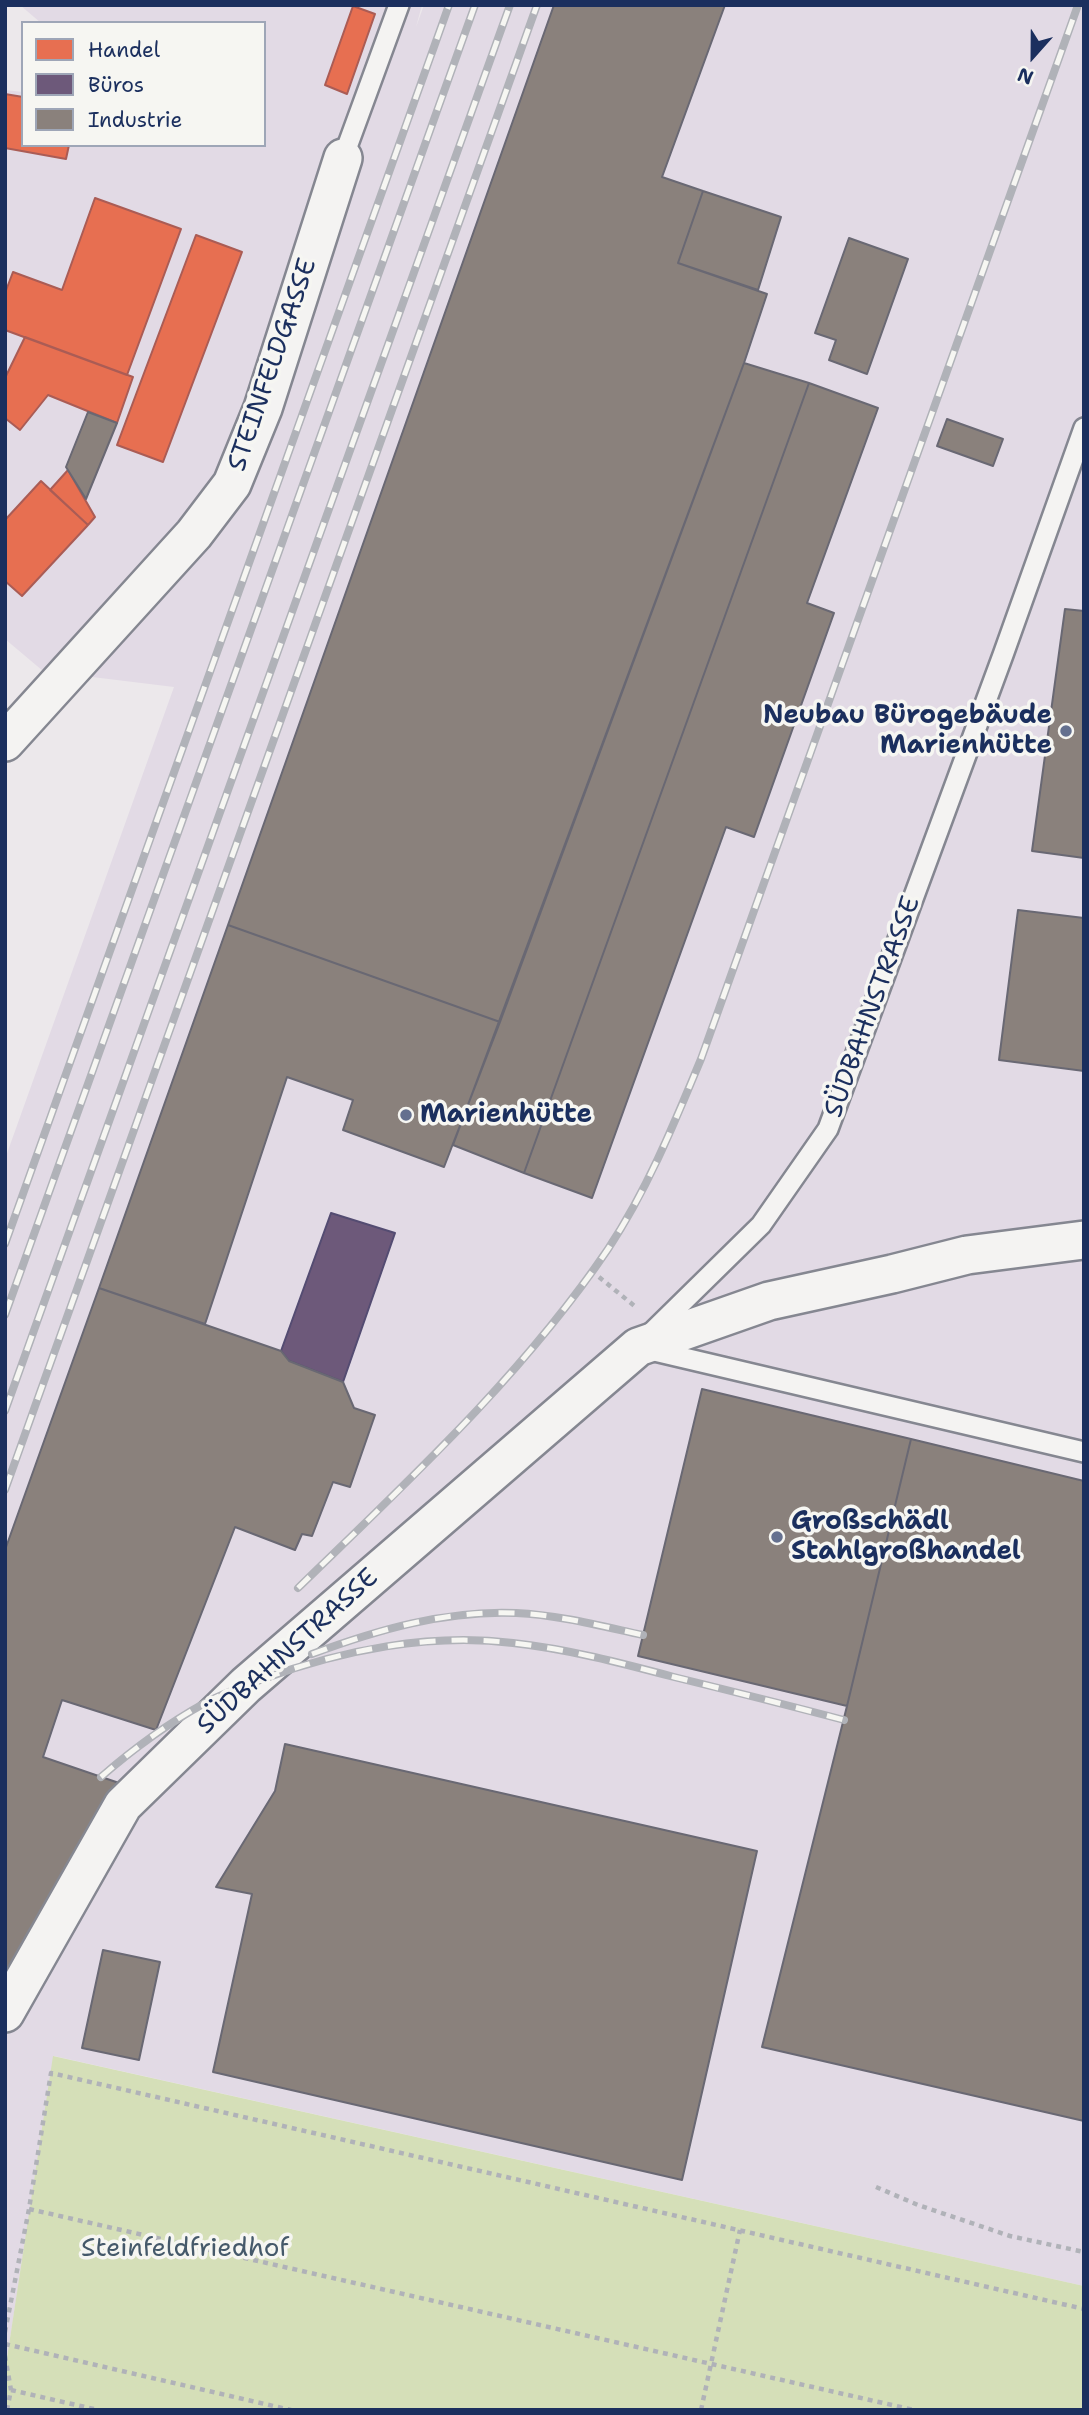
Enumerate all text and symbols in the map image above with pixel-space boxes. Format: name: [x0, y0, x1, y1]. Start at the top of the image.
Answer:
legend: [21, 21, 266, 147]
north arrow: [998, 21, 1068, 91]
text: Handel: [88, 36, 160, 64]
text: N: [1014, 62, 1037, 90]
text: Büros: [88, 71, 144, 99]
text: Industrie: [88, 106, 182, 134]
street label: STEINFELDGASSE: [222, 255, 324, 475]
place label: Neubau Bürogebäude Marienhütte: [763, 700, 1052, 762]
marker: Neubau Bürogebäude Marienhütte: [1058, 723, 1074, 739]
street label: SÜDBAHNSTRASSE: [819, 892, 927, 1122]
place label: Marienhütte: [420, 1099, 592, 1131]
marker: Marienhütte: [398, 1107, 414, 1123]
place label: Großschädl Stahlgroßhandel: [791, 1506, 1021, 1568]
marker: Großschädl Stahlgroßhandel: [769, 1529, 785, 1545]
street label: SÜDBAHNSTRASSE: [191, 1562, 385, 1742]
park label: Steinfeldfriedhof: [81, 2233, 289, 2265]

